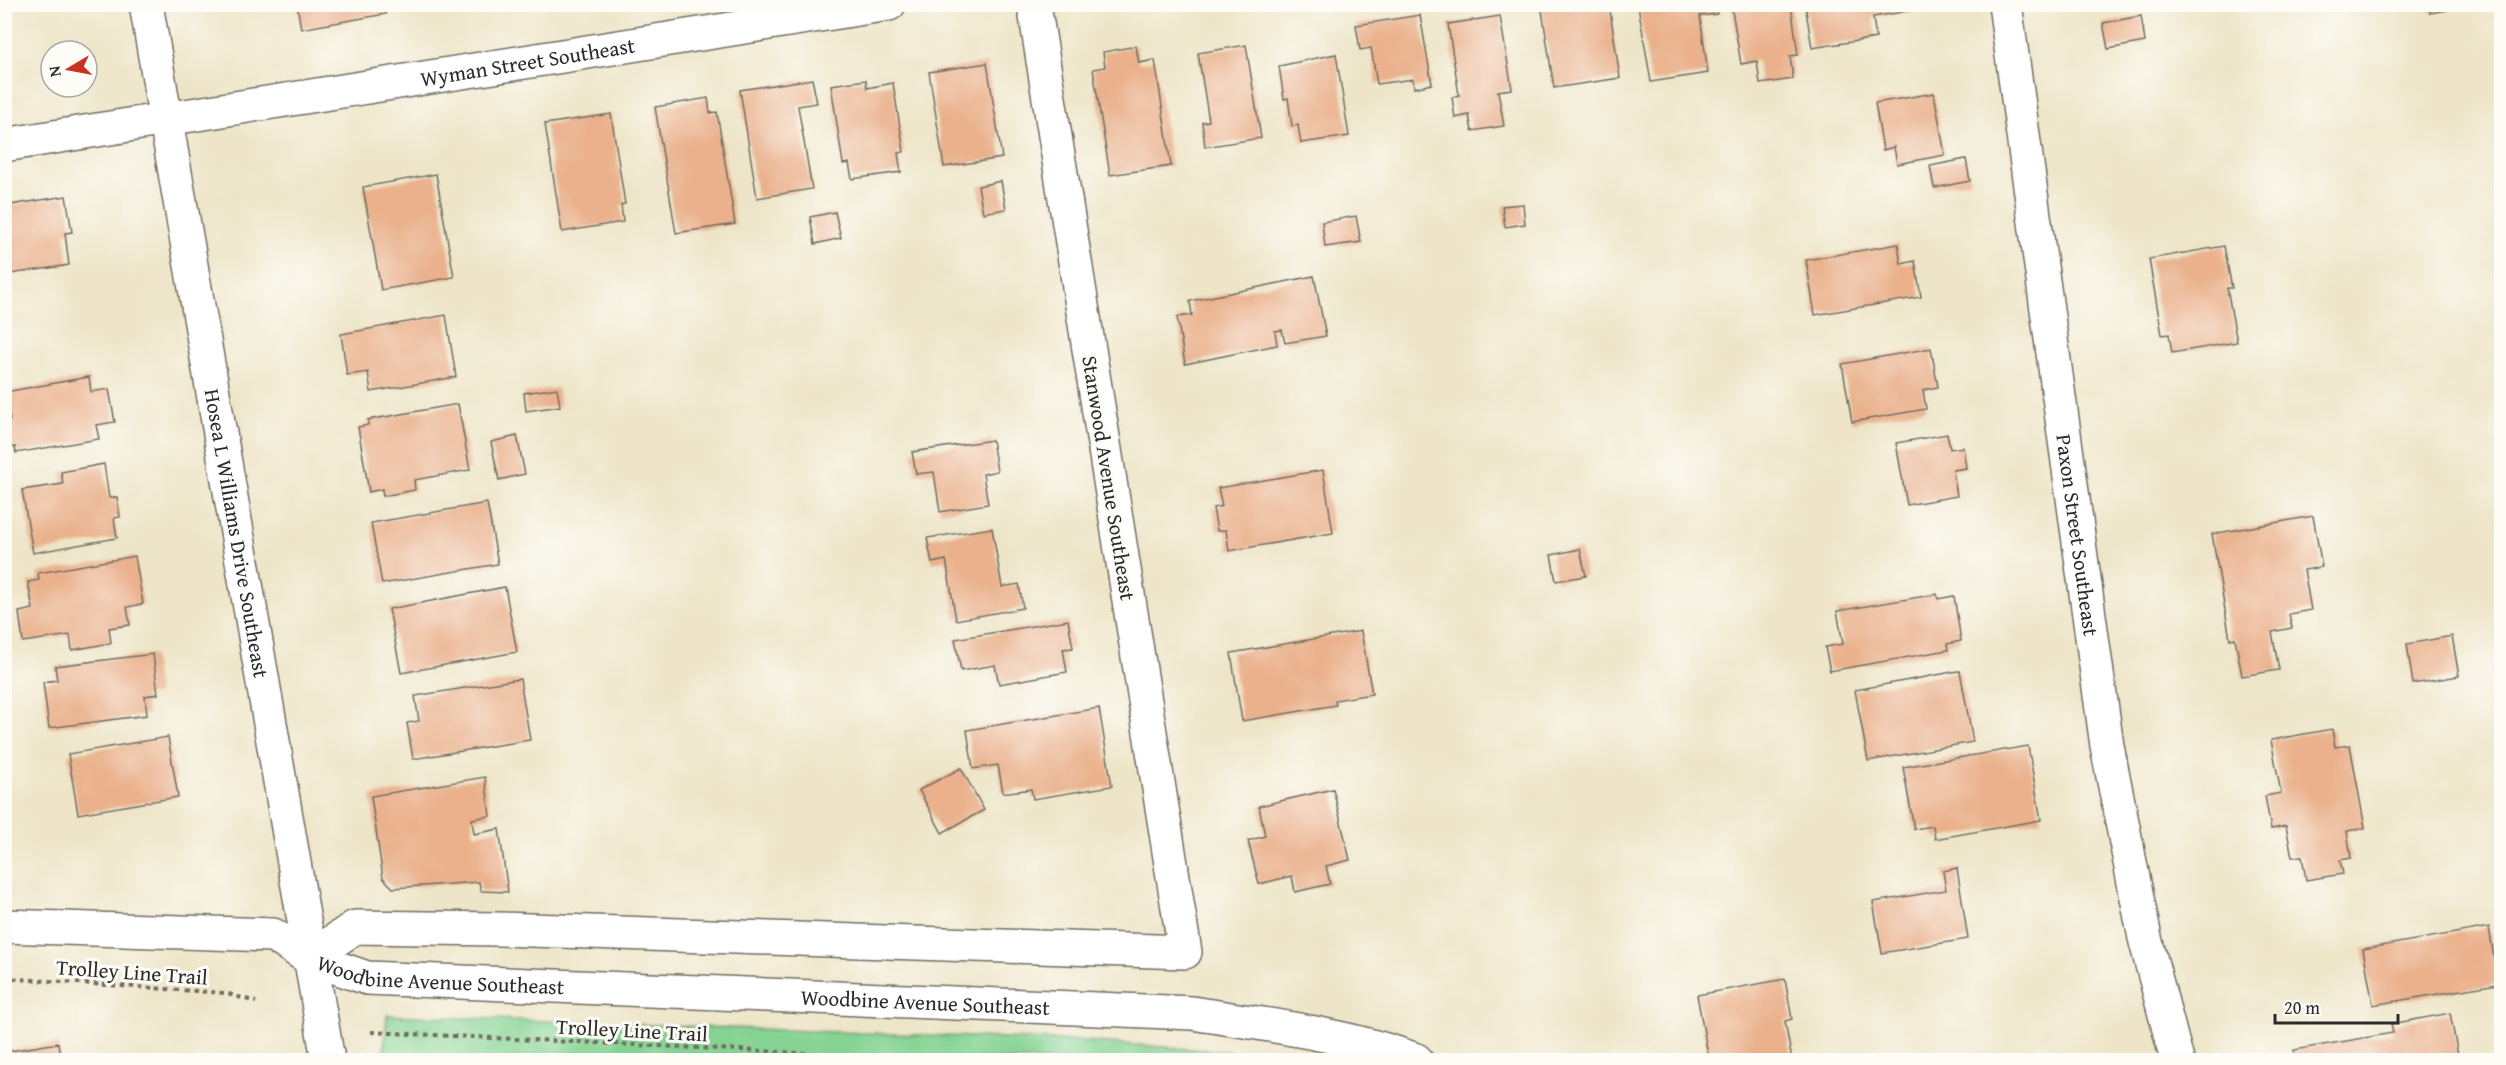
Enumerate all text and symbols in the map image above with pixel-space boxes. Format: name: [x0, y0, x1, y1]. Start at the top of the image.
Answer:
street label: Wyman Street Southeast: [418, 29, 638, 94]
north arrow: [39, 39, 99, 99]
text: N: [41, 64, 67, 79]
street label: Stanwood Avenue Southeast: [1074, 353, 1144, 603]
street label: Hosea L Williams Drive Southeast: [197, 386, 277, 681]
street label: Paxon Street Southeast: [2049, 432, 2107, 639]
street label: Woodbine Avenue Southeast: [313, 946, 565, 1002]
street label: Trolley Line Trail: [55, 951, 209, 993]
street label: Woodbine Avenue Southeast: [800, 981, 1051, 1022]
scale bar: [2275, 987, 2398, 1025]
text: 20 m: [2284, 994, 2320, 1021]
street label: Trolley Line Trail: [555, 1011, 709, 1049]

